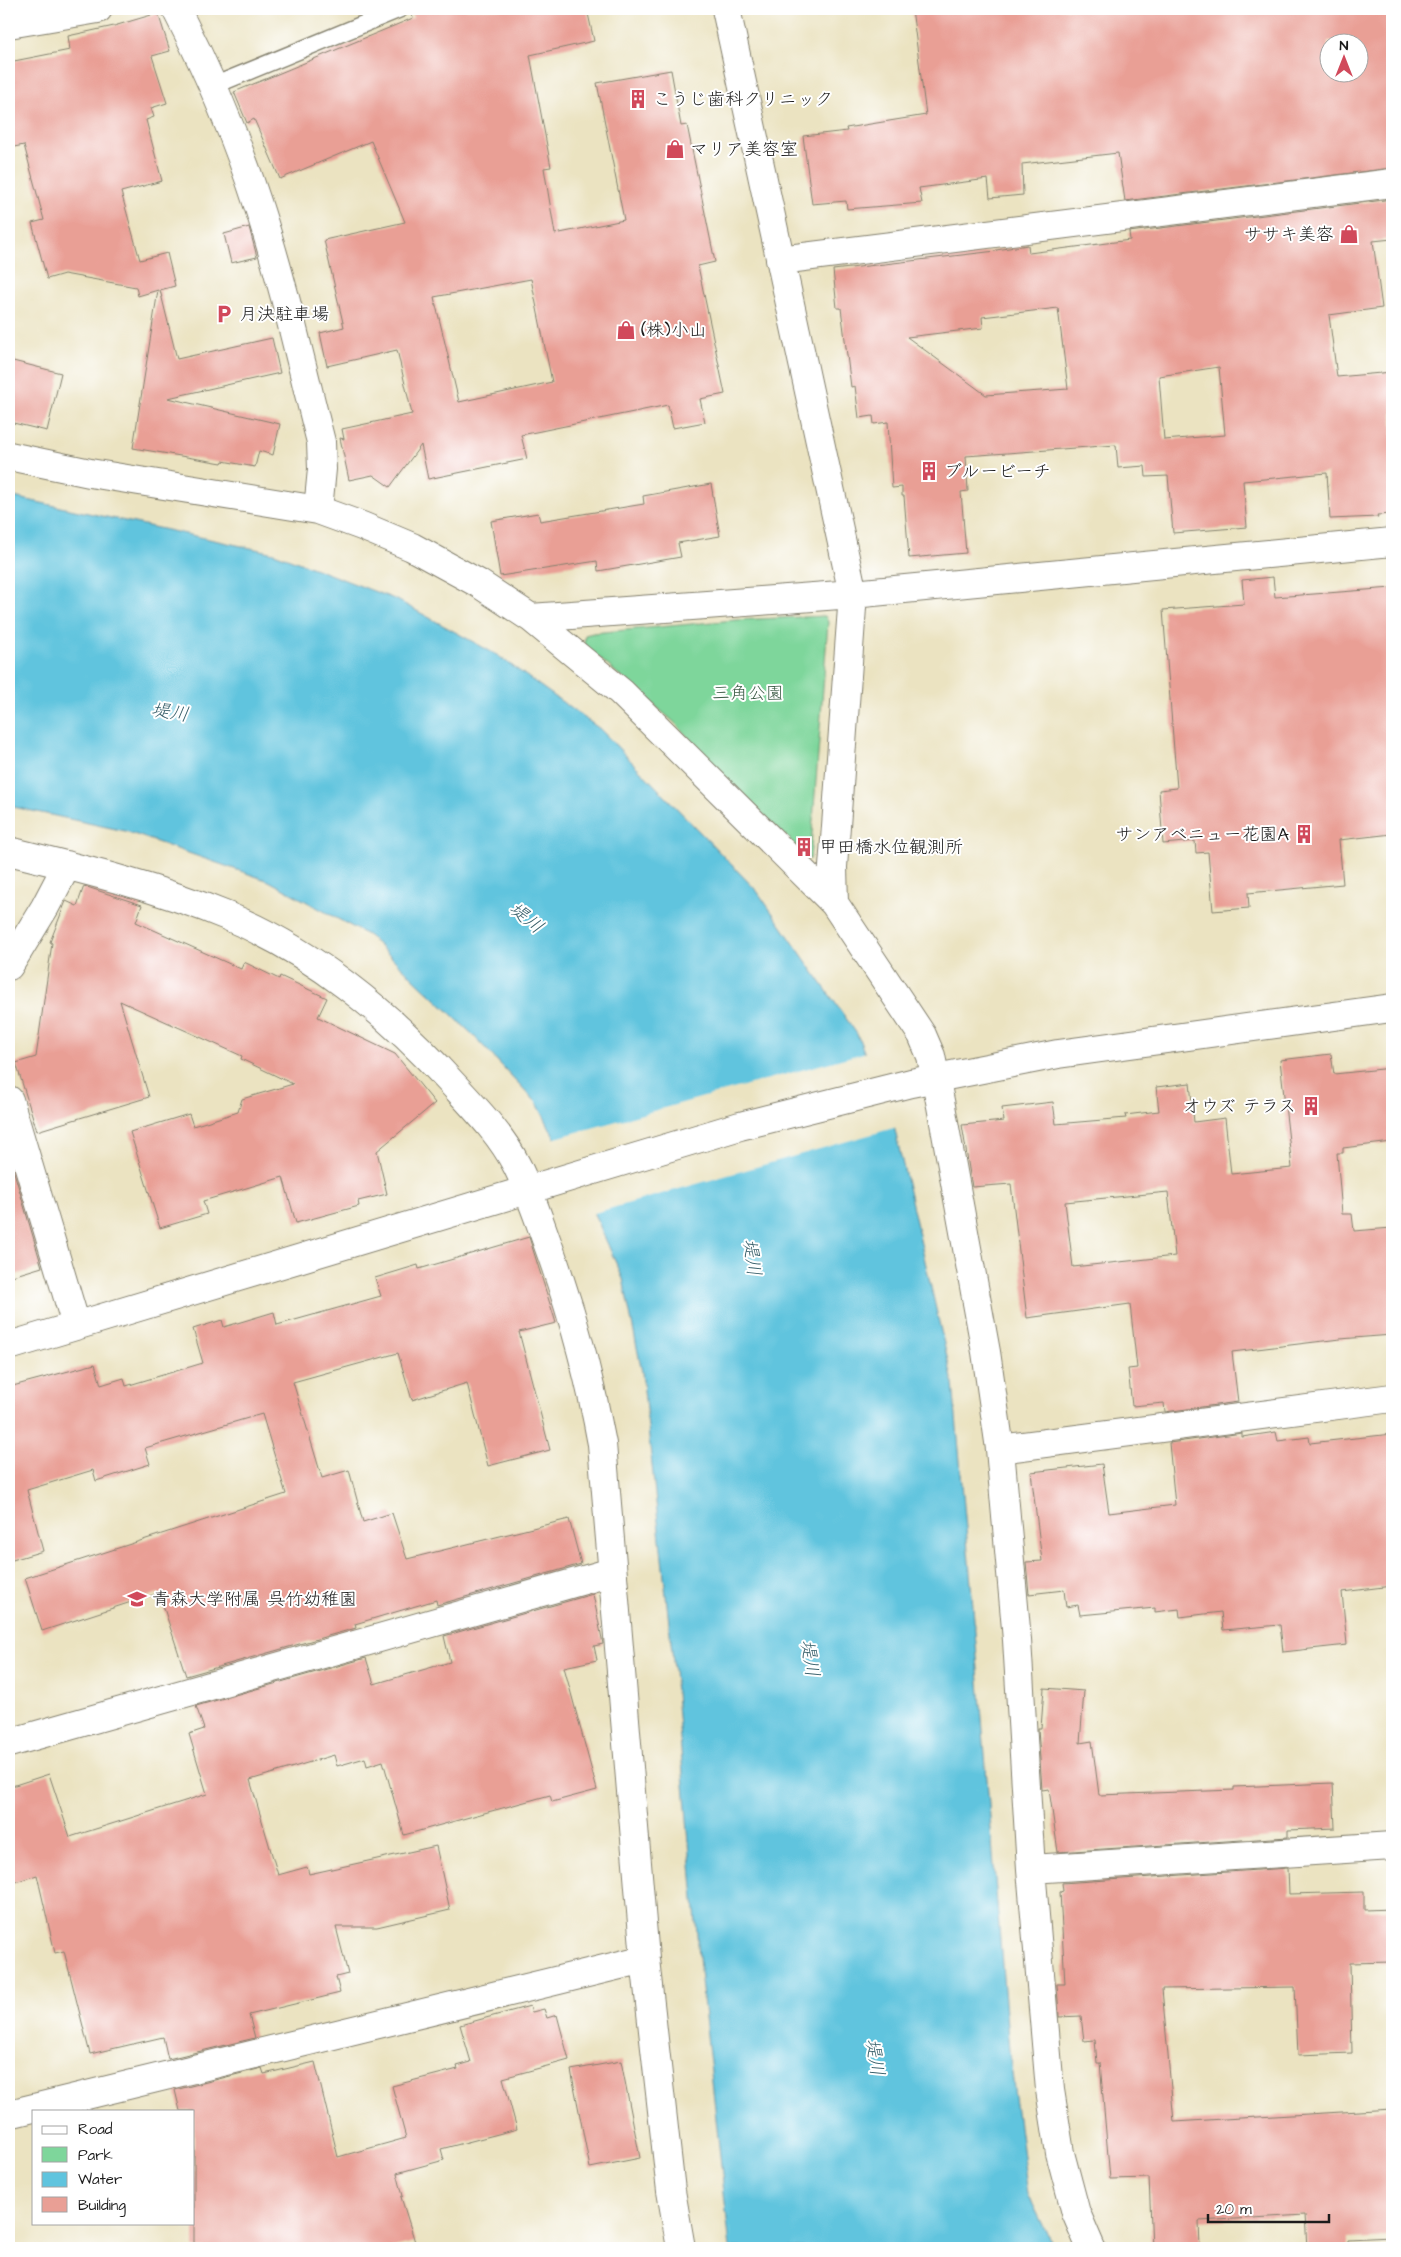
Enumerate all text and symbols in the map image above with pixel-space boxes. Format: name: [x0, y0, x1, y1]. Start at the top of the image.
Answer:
north arrow: [1318, 32, 1368, 82]
text: N: [1340, 36, 1349, 56]
place label: こうじ歯科クリニック: [653, 87, 833, 112]
building icon: こうじ歯科クリニック: [627, 88, 649, 110]
place label: マリア美容室: [690, 137, 798, 162]
shop icon: マリア美容室: [664, 138, 686, 160]
place label: ササキ美容: [1244, 222, 1334, 247]
shop icon: ササキ美容: [1338, 223, 1360, 245]
place label: 月決駐車場: [239, 302, 329, 327]
parking icon: 月決駐車場: [213, 303, 235, 325]
place label: (株)小山: [641, 318, 707, 343]
shop icon: (株)小山: [615, 319, 637, 341]
place label: ブルービーチ: [944, 459, 1051, 484]
building icon: ブルービーチ: [918, 460, 940, 482]
park label: 三角公園: [712, 681, 784, 706]
water label: 堤川: [149, 696, 191, 729]
place label: サンアベニュー花園A: [1115, 822, 1289, 847]
building icon: サンアベニュー花園A: [1293, 823, 1315, 845]
place label: 甲田橋水位観測所: [819, 835, 963, 860]
building icon: 甲田橋水位観測所: [793, 836, 815, 858]
water label: 堤川: [503, 896, 549, 941]
place label: オウズ テラス: [1183, 1094, 1296, 1119]
building icon: オウズ テラス: [1300, 1095, 1322, 1117]
water label: 堤川: [736, 1237, 768, 1278]
place label: 青森大学附属 呉竹幼稚園: [152, 1587, 357, 1612]
school or university icon: 青森大学附属 呉竹幼稚園: [126, 1588, 148, 1610]
water label: 堤川: [793, 1637, 826, 1679]
water label: 堤川: [858, 2036, 891, 2078]
legend: [32, 2110, 195, 2224]
text: Road: [78, 2119, 113, 2140]
text: Park: [78, 2145, 113, 2166]
text: Water: [78, 2169, 122, 2190]
scale bar: [1208, 2192, 1330, 2224]
text: Building: [78, 2195, 126, 2217]
text: 20 m: [1216, 2199, 1252, 2220]

